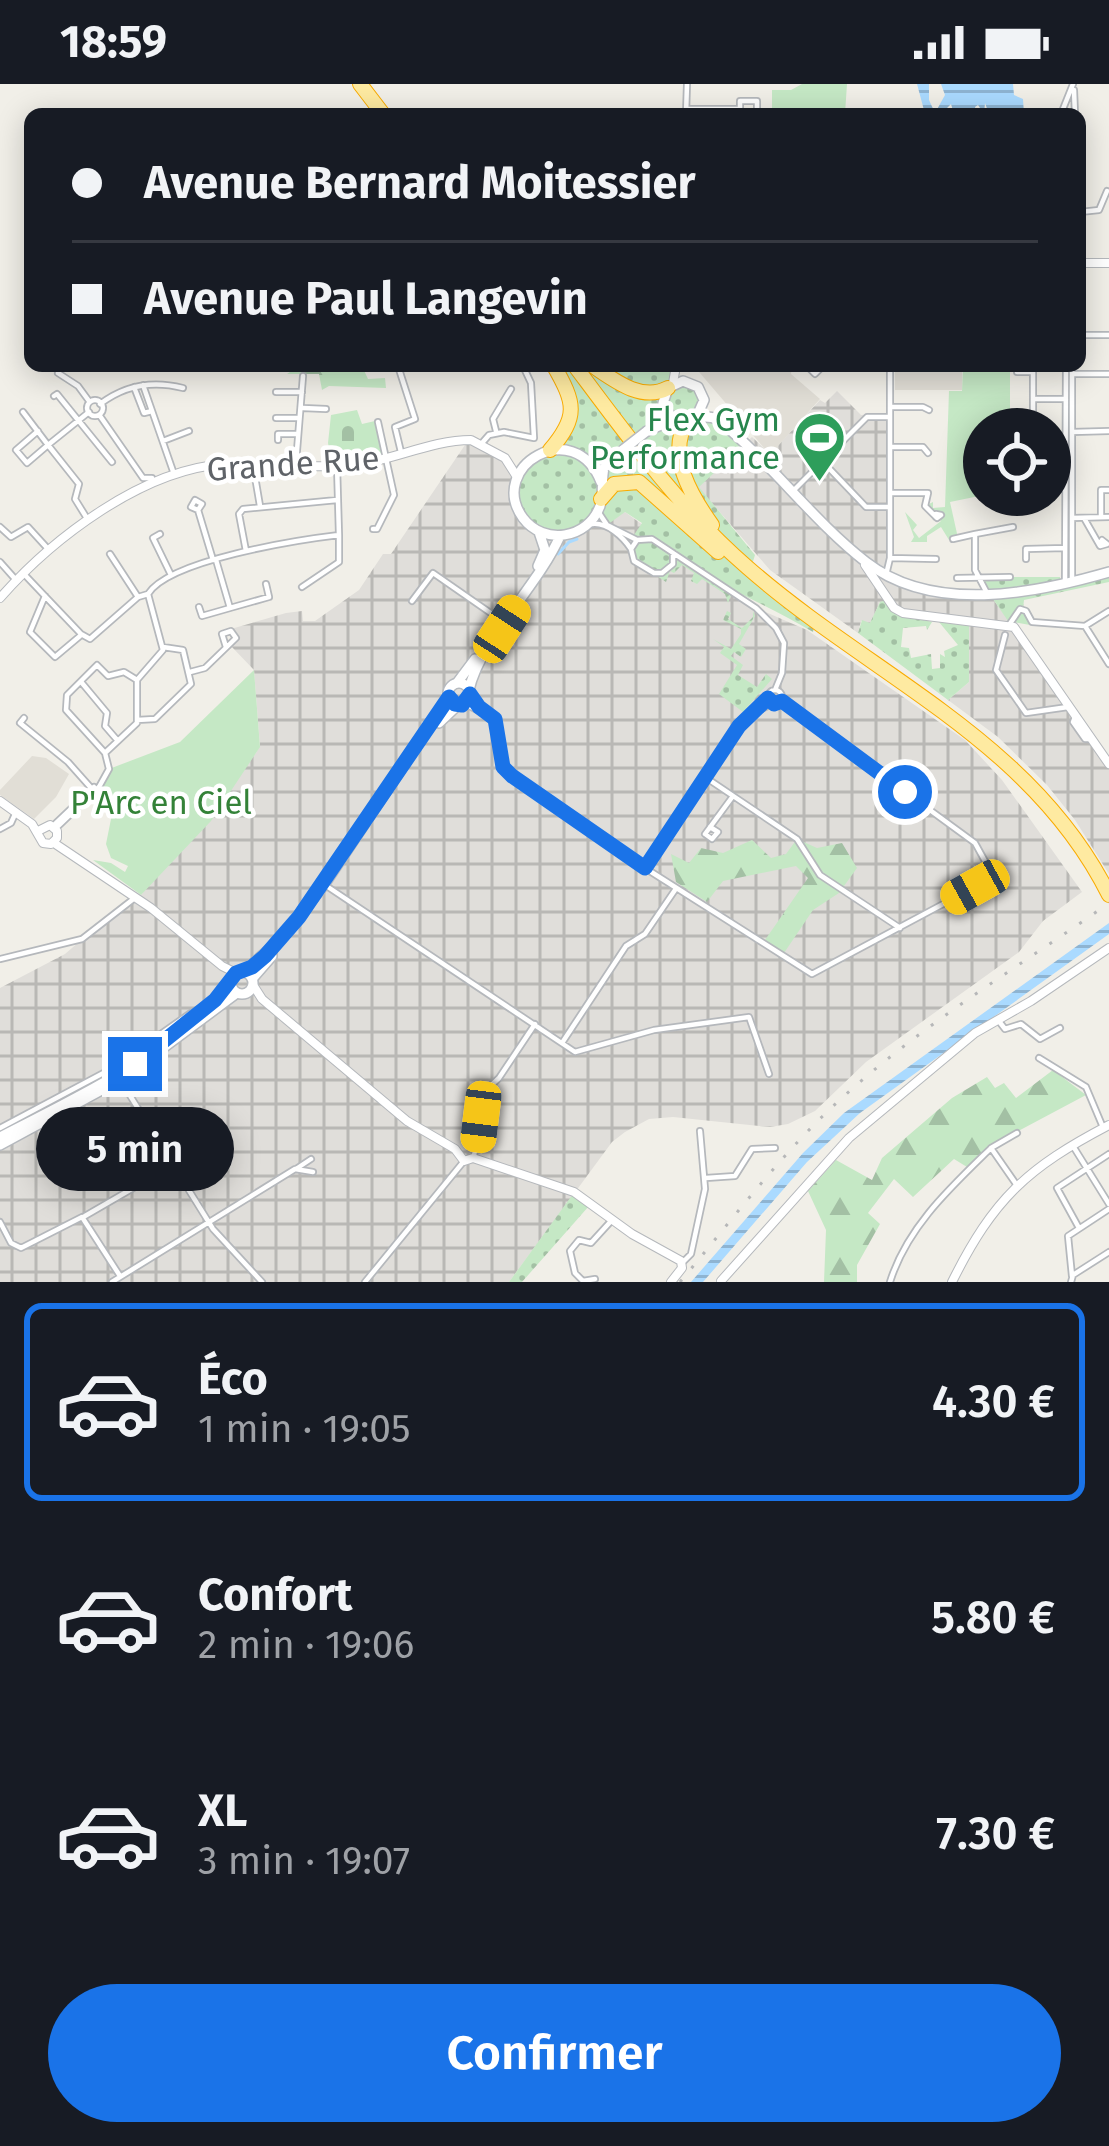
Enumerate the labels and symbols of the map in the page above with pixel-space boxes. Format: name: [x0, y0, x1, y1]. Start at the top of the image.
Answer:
place label: Flex Gym Performance: [590, 400, 780, 478]
sports icon: Flex Gym Performance: [791, 410, 847, 484]
street label: Grande Rue: [205, 438, 381, 490]
car: [467, 589, 537, 669]
route start: [878, 765, 932, 819]
park label: P'Arc en Ciel: [70, 783, 252, 823]
car: [935, 854, 1015, 920]
route end: [108, 1037, 162, 1091]
car: [459, 1079, 503, 1155]
callout: 5 min: [36, 1106, 234, 1190]

